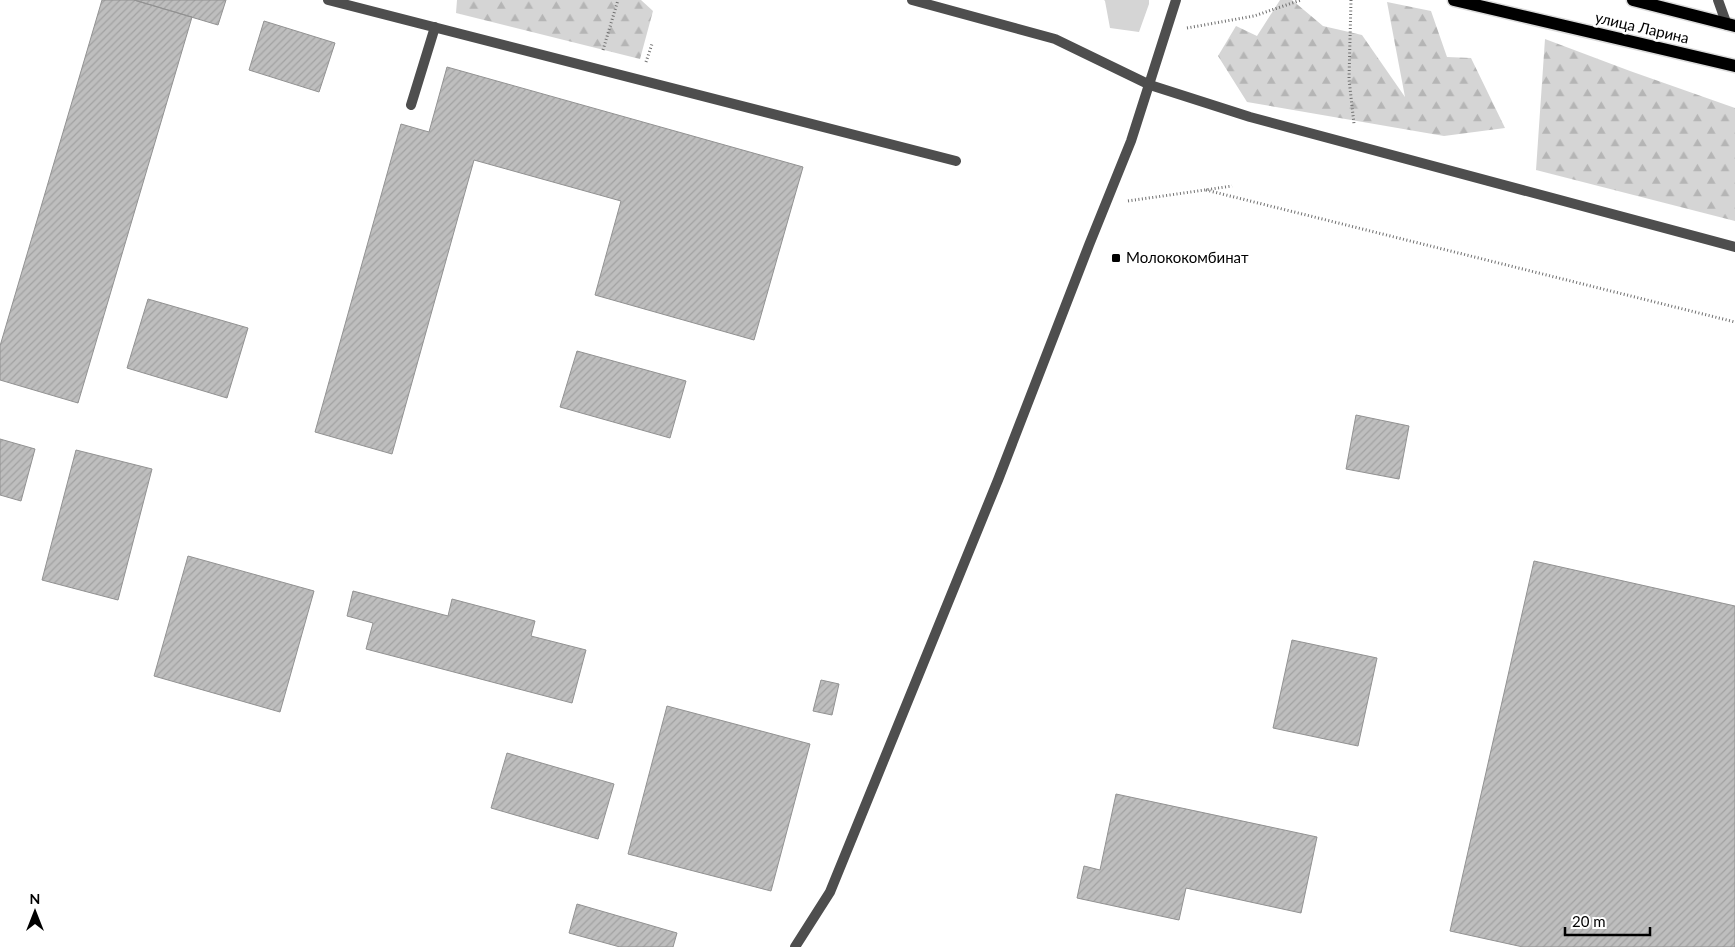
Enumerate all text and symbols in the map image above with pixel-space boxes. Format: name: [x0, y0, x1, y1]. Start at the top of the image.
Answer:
street label: улица Ларина: [1593, 7, 1691, 47]
place label: Молококомбинат: [1126, 248, 1249, 266]
marker: Молококомбинат: [1110, 252, 1122, 264]
north arrow: [10, 887, 60, 937]
text: N: [30, 890, 40, 907]
scale bar: [1565, 904, 1650, 936]
text: 20 m: [1572, 912, 1606, 930]

